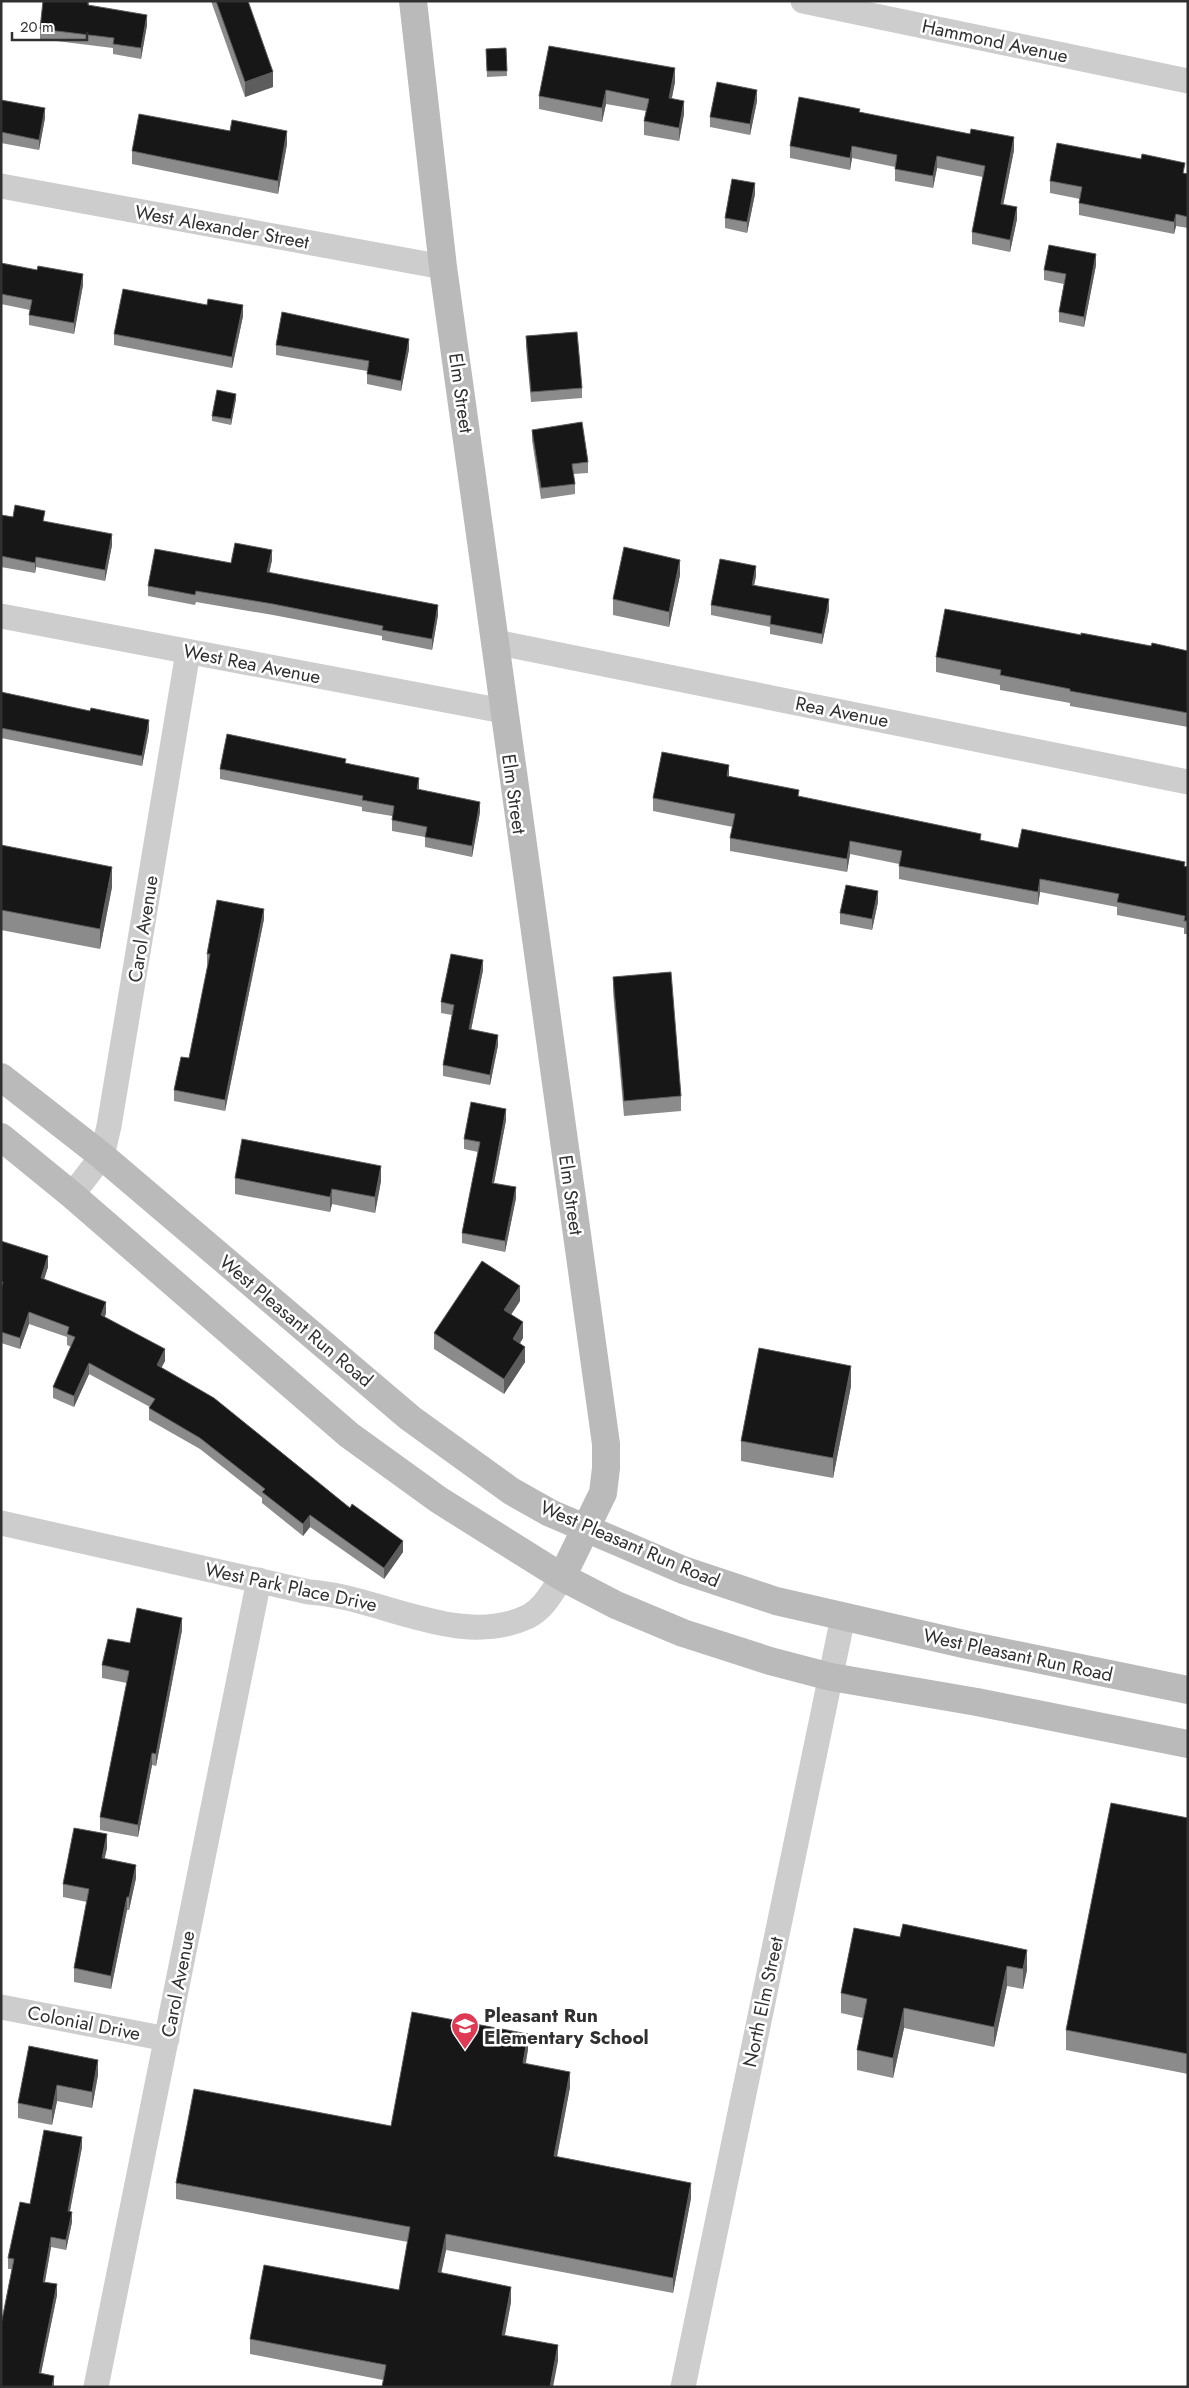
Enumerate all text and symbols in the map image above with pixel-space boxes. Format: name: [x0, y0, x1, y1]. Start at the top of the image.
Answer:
scale bar: [12, 10, 88, 42]
street label: Hammond Avenue: [920, 12, 1071, 70]
text: 20 m: [20, 16, 54, 38]
street label: West Alexander Street: [133, 198, 312, 256]
street label: Elm Street: [442, 351, 480, 435]
street label: West Rea Avenue: [181, 637, 323, 691]
street label: Rea Avenue: [793, 690, 891, 734]
street label: Elm Street: [495, 752, 533, 836]
street label: Carol Avenue: [121, 873, 165, 984]
street label: Elm Street: [552, 1153, 590, 1237]
street label: West Pleasant Run Road: [213, 1249, 379, 1393]
street label: West Pleasant Run Road: [536, 1494, 724, 1594]
street label: West Park Place Drive: [202, 1556, 380, 1618]
street label: West Pleasant Run Road: [921, 1622, 1115, 1688]
street label: Carol Avenue: [154, 1928, 202, 2040]
street label: North Elm Street: [736, 1934, 790, 2070]
street label: Colonial Drive: [25, 1999, 143, 2047]
place label: Pleasant Run Elementary School: [484, 2002, 649, 2051]
school or university icon: Pleasant Run Elementary School: [450, 2011, 480, 2050]

